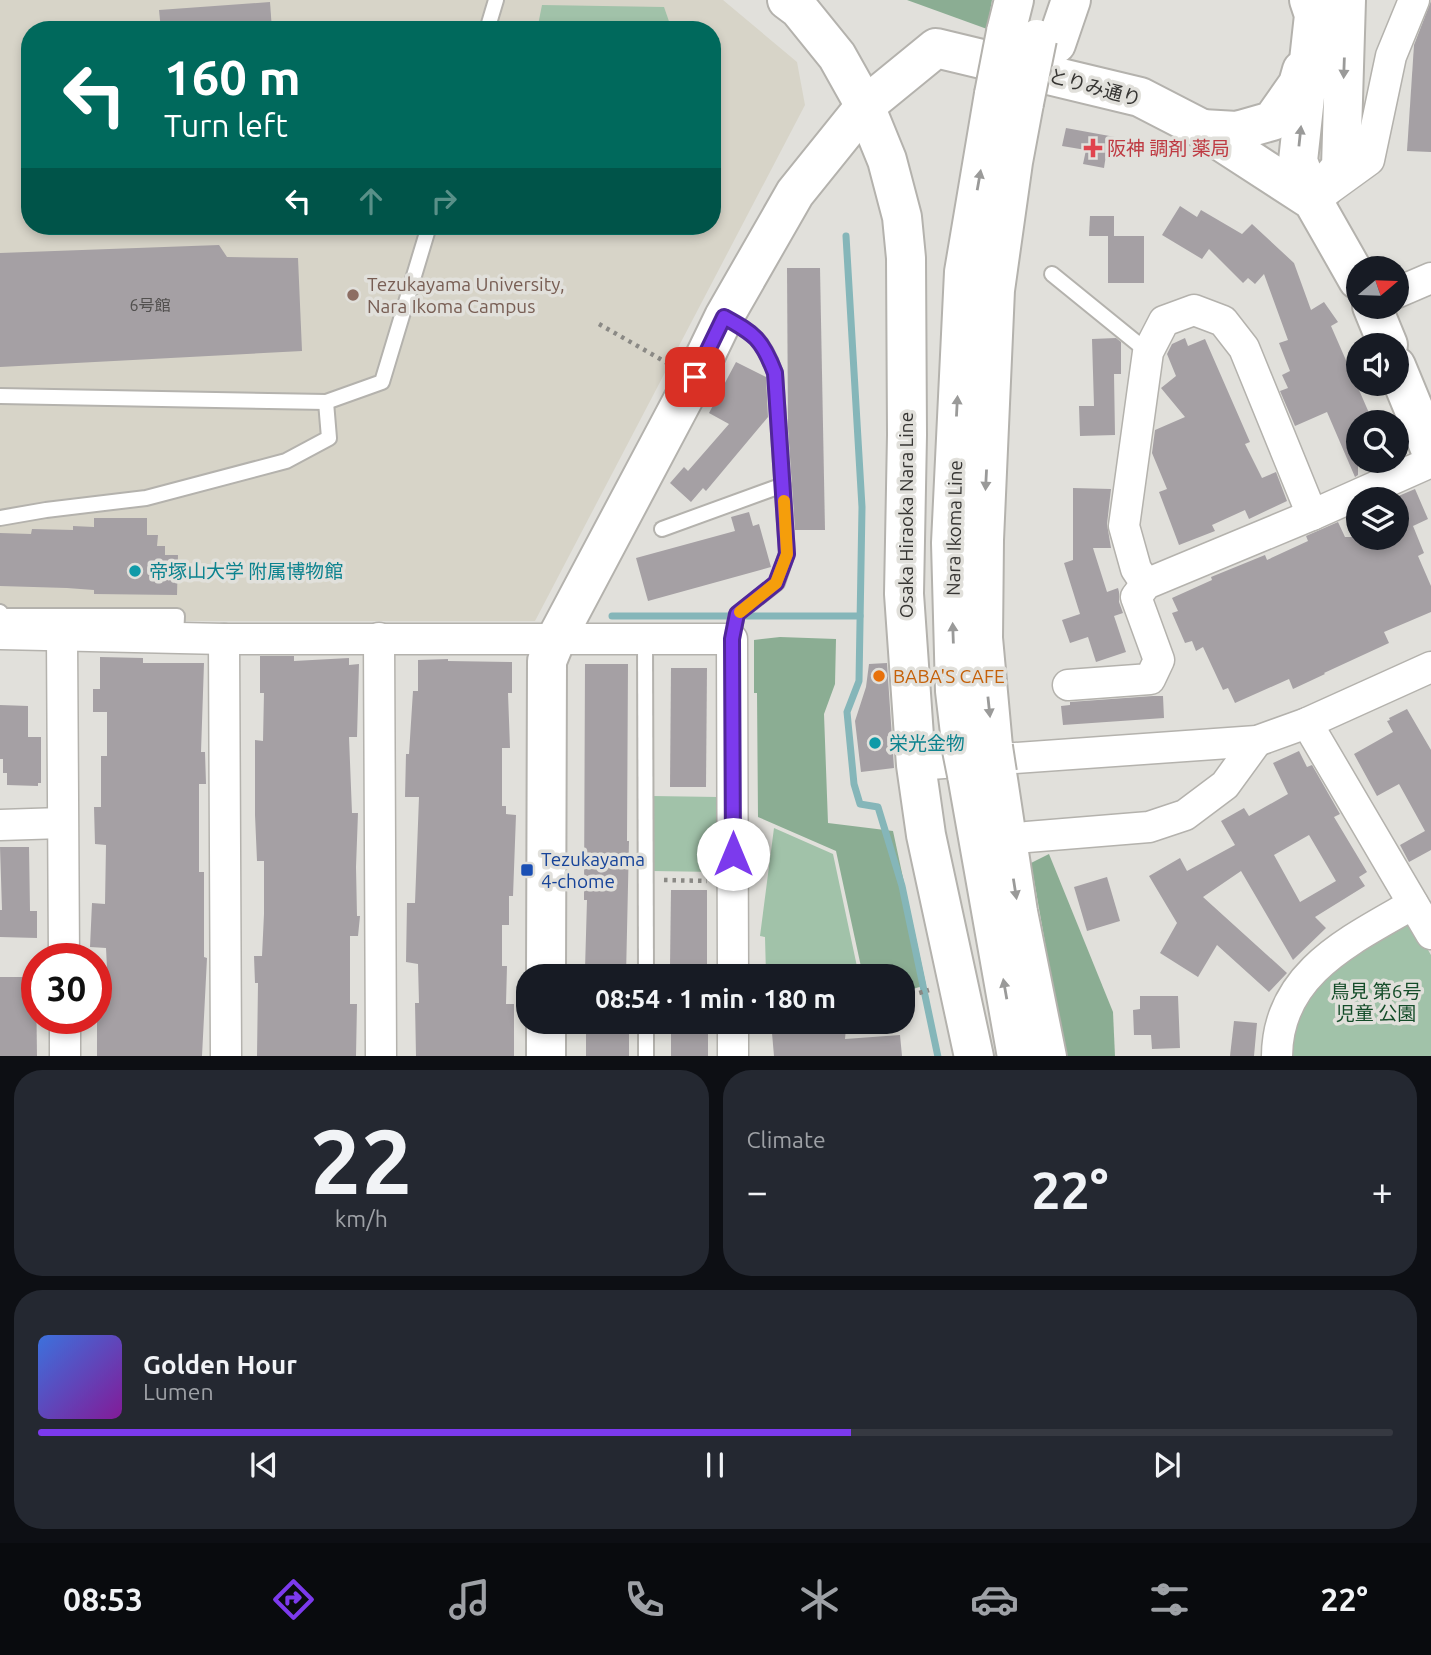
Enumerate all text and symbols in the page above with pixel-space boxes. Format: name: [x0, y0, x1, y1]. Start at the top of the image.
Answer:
icon: left: [49, 49, 140, 140]
text: 160 m: [164, 49, 301, 104]
one-way arrow: [1338, 57, 1350, 79]
street label: とりみ通り: [1046, 64, 1144, 110]
text: Turn left: [164, 107, 288, 143]
one-way arrow: [1295, 124, 1306, 146]
place label: 阪神 調剤 薬局: [1107, 137, 1230, 159]
marker: 阪神 調剤 薬局: [1085, 140, 1101, 156]
one-way arrow: [974, 169, 985, 191]
icon: left: [279, 182, 317, 220]
icon: ahead: [352, 182, 390, 220]
icon: right: [425, 182, 463, 220]
north arrow: [1346, 256, 1409, 318]
map controls: [1346, 256, 1409, 550]
place label: Tezukayama University, Nara Ikoma Campus: [367, 273, 565, 317]
marker: Tezukayama University, Nara Ikoma Campus: [345, 287, 361, 303]
house number: 6号館: [129, 296, 171, 314]
button: sound: [1346, 333, 1409, 396]
pin: [665, 347, 725, 407]
icon: arrive: [676, 358, 714, 396]
one-way arrow: [952, 395, 963, 417]
button: search: [1346, 410, 1409, 473]
street label: Osaka Hiraoka Nara Line: [895, 412, 917, 618]
street label: Nara Ikoma Line: [942, 460, 966, 596]
one-way arrow: [981, 469, 992, 491]
button: layers: [1346, 487, 1409, 550]
place label: 帝塚山大学 附属博物館: [149, 560, 343, 582]
marker: 帝塚山大学 附属博物館: [127, 563, 143, 579]
one-way arrow: [948, 622, 959, 644]
place label: BABA'S CAFE: [893, 665, 1005, 687]
marker: BABA'S CAFE: [871, 668, 887, 684]
one-way arrow: [984, 696, 995, 718]
place label: 栄光金物: [889, 732, 965, 754]
marker: 栄光金物: [867, 735, 883, 751]
position arrow: [696, 817, 770, 891]
place label: Tezukayama 4-chome: [541, 848, 645, 892]
marker: Tezukayama 4-chome: [519, 862, 535, 878]
one-way arrow: [1010, 878, 1021, 900]
speed limit sign: 30: [21, 943, 112, 1034]
one-way arrow: [999, 978, 1010, 1000]
park label: 鳥見 第6号 児童 公園: [1330, 980, 1422, 1024]
text: 08:54 · 1 min · 180 m: [595, 984, 836, 1013]
text: 22: [310, 1109, 413, 1211]
text: Climate: [747, 1127, 826, 1152]
text: 22°: [1031, 1161, 1108, 1219]
text: −: [747, 1170, 768, 1212]
text: +: [1372, 1170, 1393, 1212]
text: km/h: [335, 1206, 388, 1231]
text: Golden Hour: [143, 1350, 297, 1379]
text: Lumen: [143, 1379, 214, 1404]
icon: previous: [245, 1446, 283, 1484]
icon: pause: [696, 1446, 734, 1484]
icon: next: [1148, 1446, 1186, 1484]
icon: directions: [269, 1575, 318, 1624]
icon: music: [445, 1575, 494, 1624]
icon: phone: [620, 1575, 669, 1624]
icon: climate: [795, 1575, 844, 1624]
icon: car: [970, 1575, 1019, 1624]
icon: filters: [1145, 1575, 1194, 1624]
text: 08:53: [63, 1581, 143, 1617]
text: 22°: [1320, 1581, 1368, 1617]

